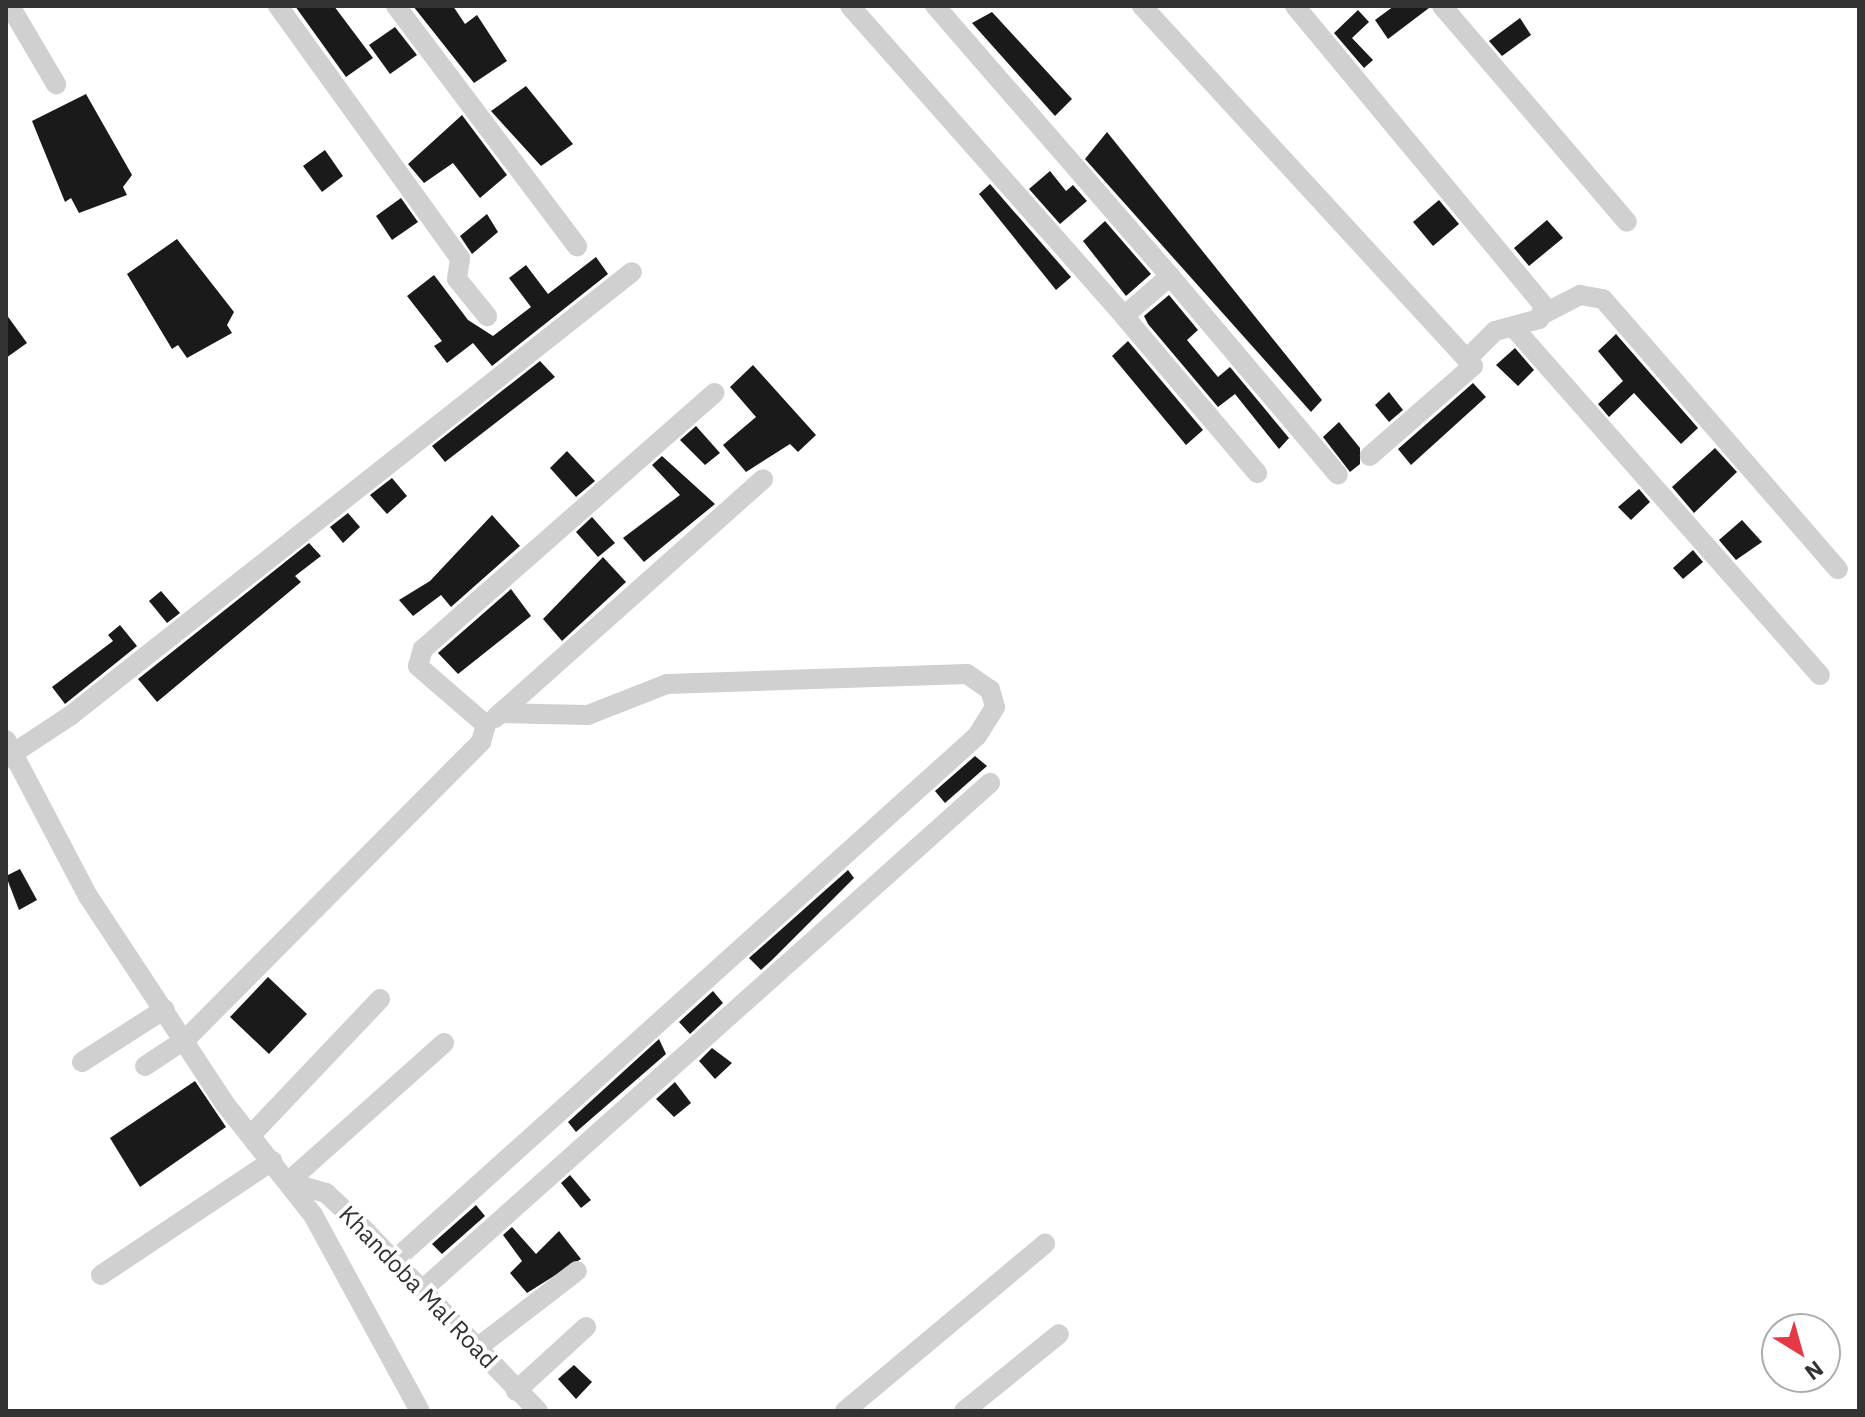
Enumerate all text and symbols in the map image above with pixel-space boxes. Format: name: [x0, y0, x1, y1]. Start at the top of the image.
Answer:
street label: Khandoba Mal Road: [333, 1200, 503, 1374]
north arrow: [1761, 1313, 1841, 1393]
text: N: [1799, 1355, 1830, 1387]

